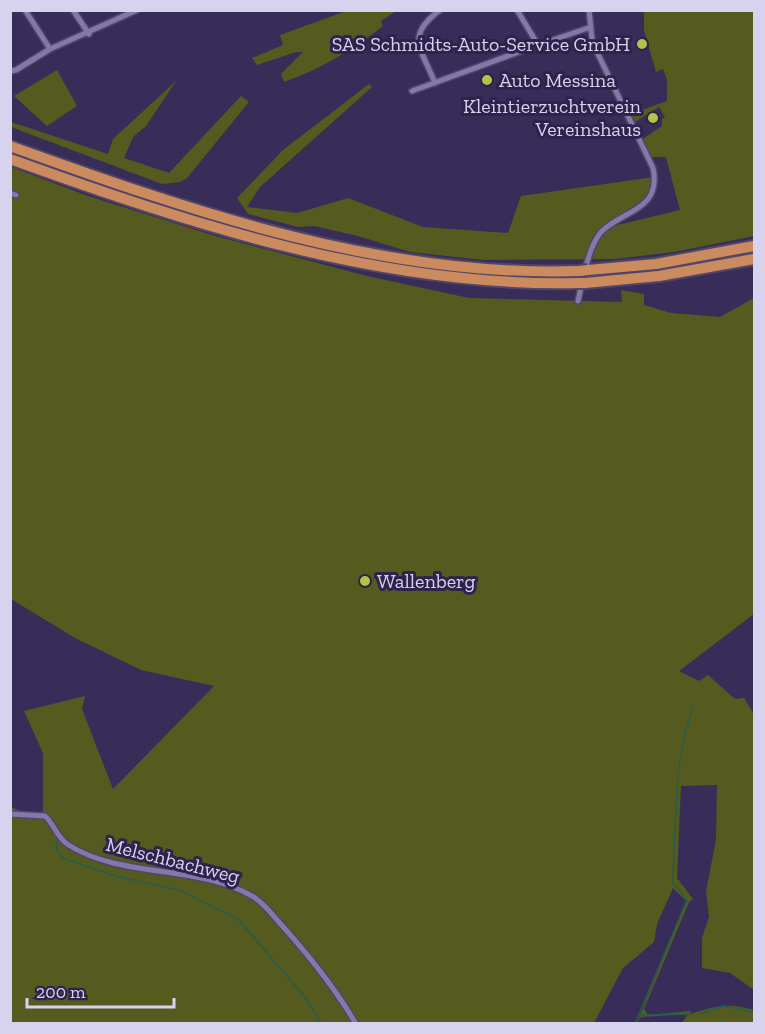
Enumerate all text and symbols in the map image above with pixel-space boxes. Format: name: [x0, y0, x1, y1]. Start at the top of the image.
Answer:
place label: SAS Schmidts-Auto-Service GmbH: [332, 32, 630, 56]
marker: SAS Schmidts-Auto-Service GmbH: [635, 37, 649, 51]
place label: Auto Messina: [499, 68, 616, 92]
marker: Auto Messina: [480, 73, 494, 87]
place label: Kleintierzuchtverein Vereinshaus: [463, 94, 642, 141]
marker: Kleintierzuchtverein Vereinshaus: [646, 111, 660, 125]
place label: Wallenberg: [377, 569, 475, 593]
marker: Wallenberg: [358, 574, 372, 588]
street label: Melschbachweg: [104, 832, 242, 888]
scale bar: [27, 971, 174, 1009]
text: 200 m: [36, 981, 86, 1003]

